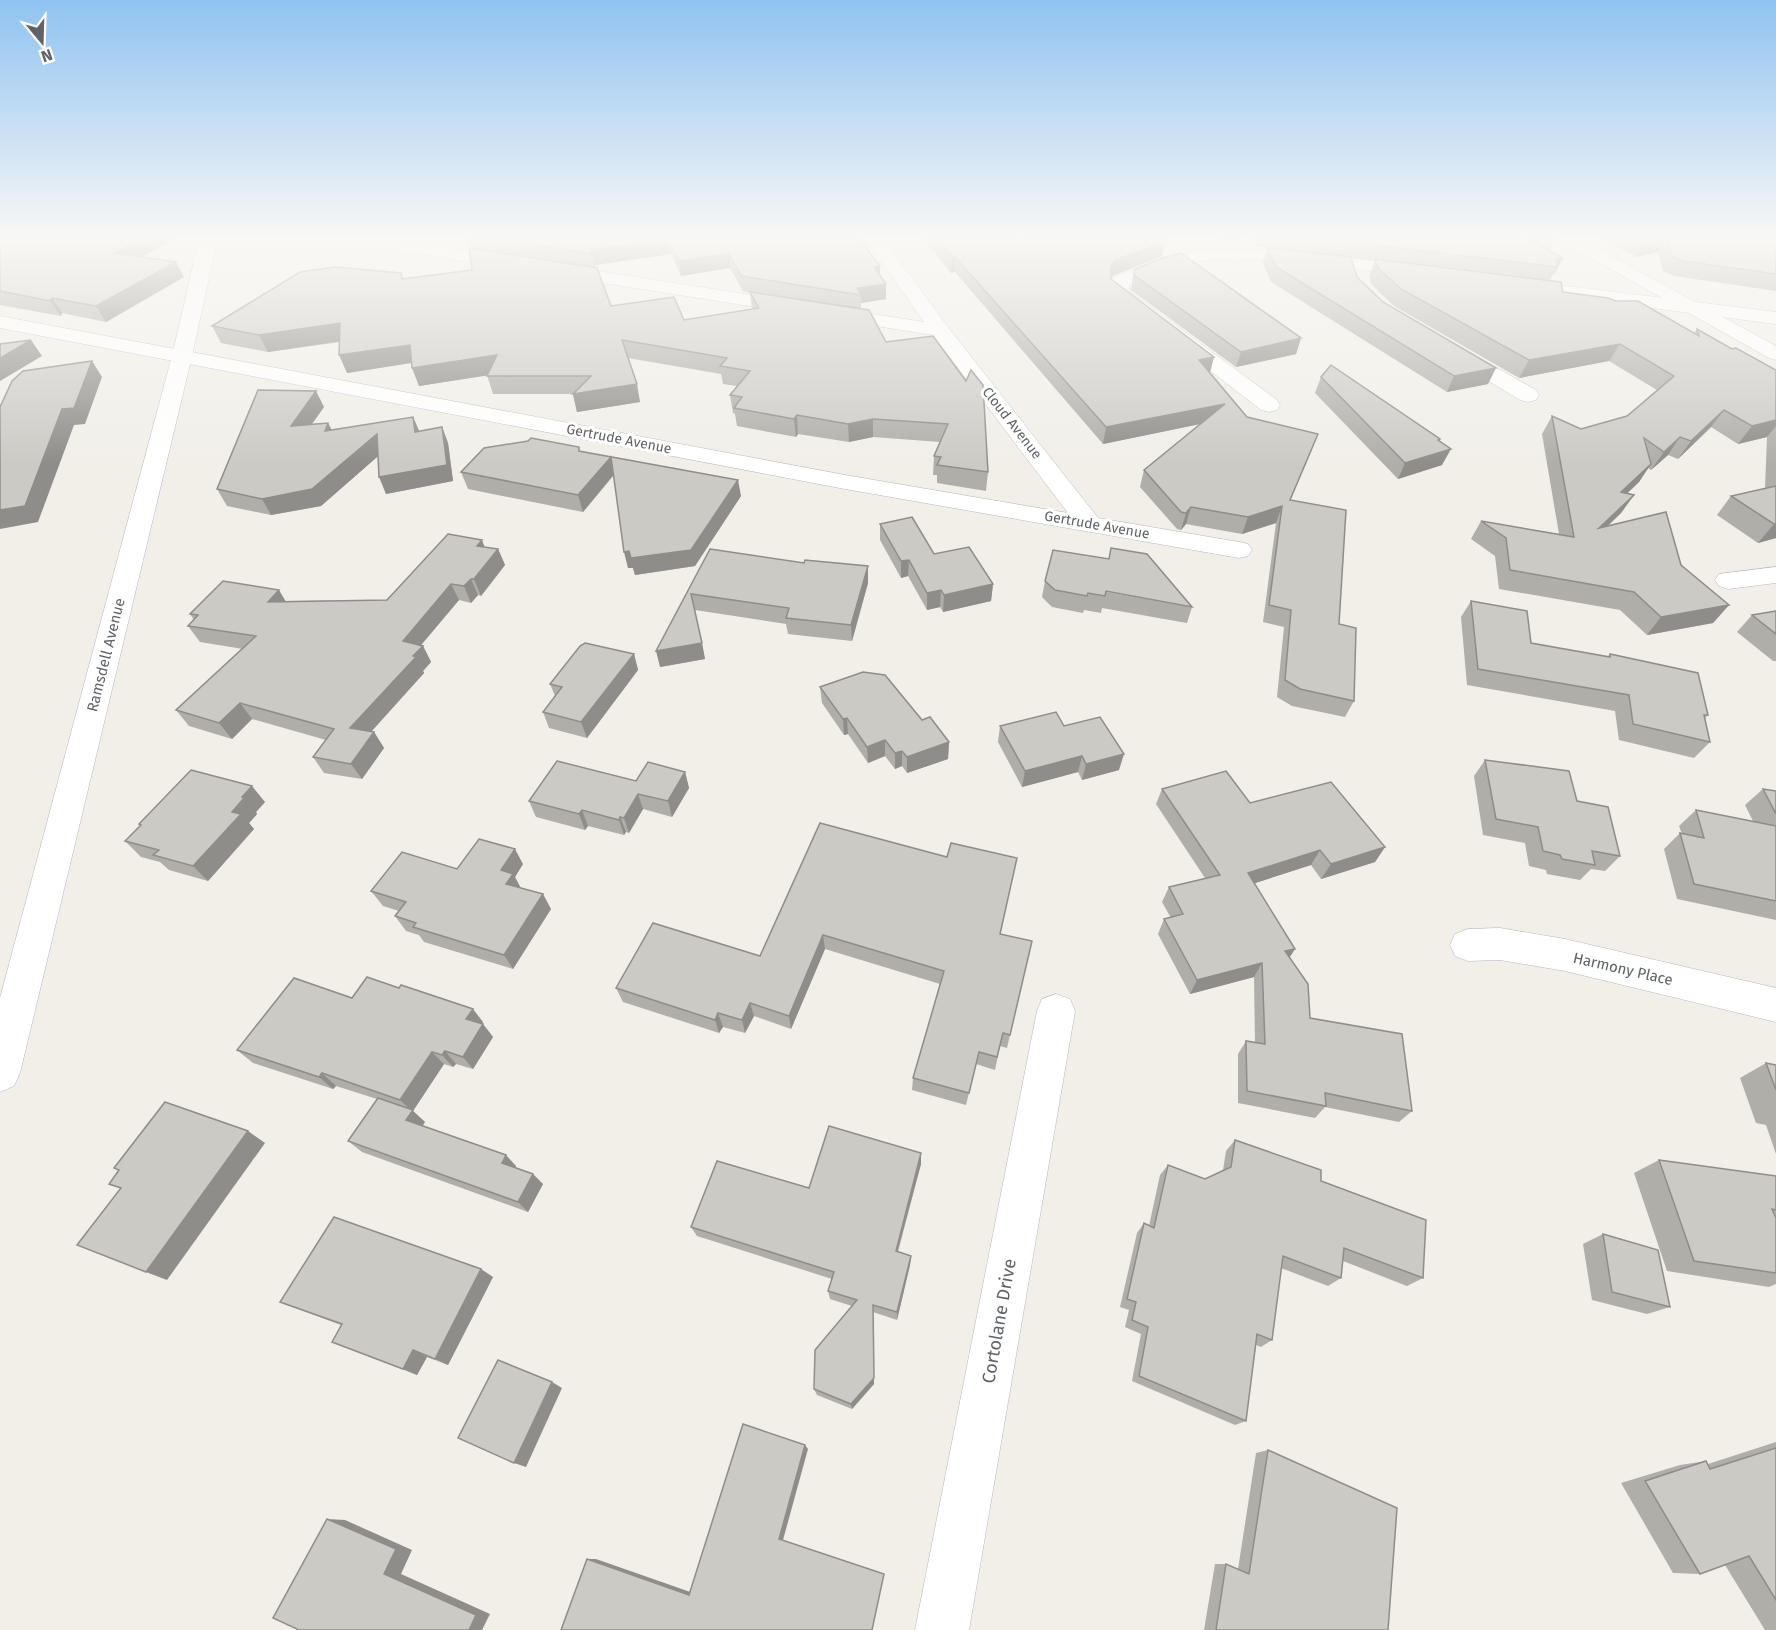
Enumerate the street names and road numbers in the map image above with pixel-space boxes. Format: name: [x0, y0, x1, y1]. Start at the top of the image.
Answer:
street label: Cloud Avenue: [979, 384, 1045, 462]
street label: Gertrude Avenue: [565, 420, 673, 458]
street label: Gertrude Avenue: [1043, 507, 1151, 543]
street label: Ramsdell Avenue: [83, 596, 129, 714]
street label: Harmony Place: [1571, 949, 1675, 989]
street label: Cortolane Drive: [977, 1257, 1021, 1385]

